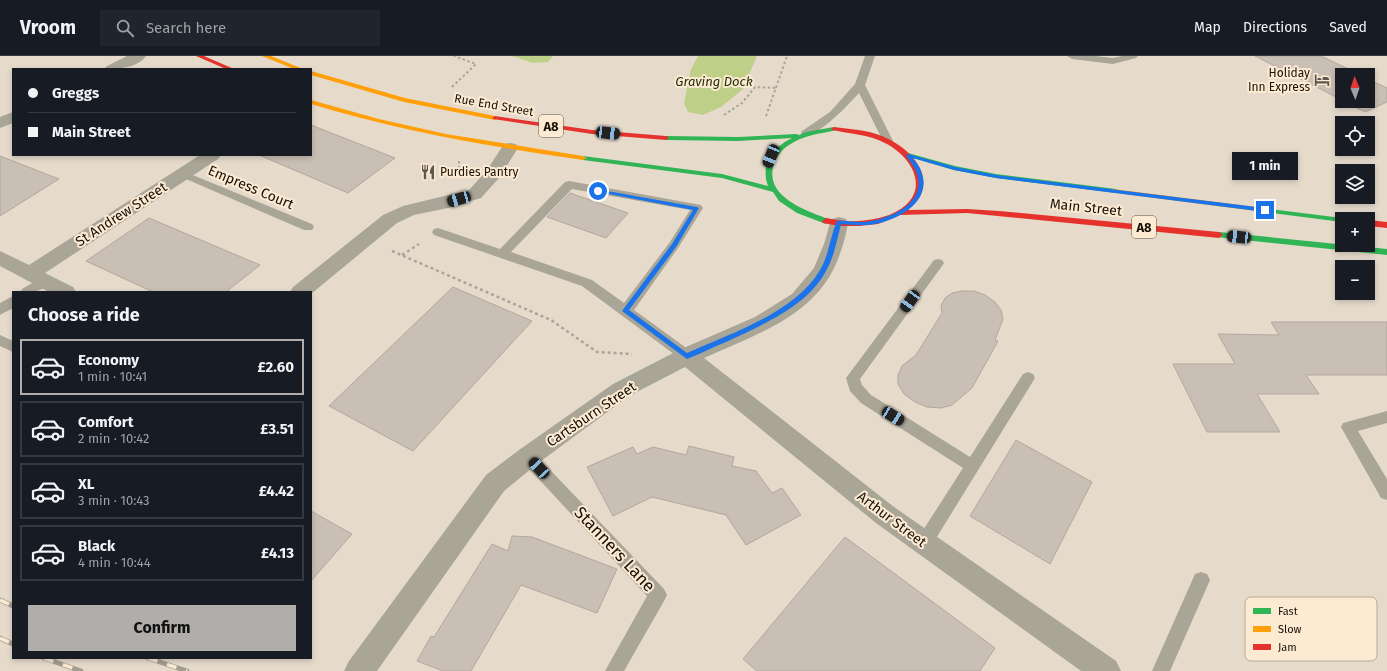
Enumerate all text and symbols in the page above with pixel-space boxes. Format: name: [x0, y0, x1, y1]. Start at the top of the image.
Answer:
search box: [100, 10, 380, 46]
text: Vroom: [20, 16, 76, 39]
icon: search: [114, 17, 136, 39]
text: Search here: [146, 19, 226, 37]
text: Map: [1194, 19, 1221, 36]
text: Directions: [1243, 19, 1307, 36]
text: Saved: [1329, 19, 1367, 36]
place label: Holiday Inn Express: [1248, 66, 1310, 94]
north arrow: [1335, 68, 1375, 108]
map controls: [1335, 68, 1375, 300]
hotel icon: Holiday Inn Express: [1313, 71, 1331, 89]
water label: Graving Dock: [675, 74, 753, 89]
text: Greggs: [52, 84, 99, 102]
street label: Rue End Street: [453, 91, 535, 119]
road number: A8: [539, 115, 563, 137]
button: locate: [1335, 116, 1375, 156]
text: Main Street: [52, 123, 131, 141]
car: [595, 126, 621, 140]
car: [761, 143, 781, 169]
callout: 1 min: [1232, 152, 1298, 180]
text: 1 min: [1249, 158, 1281, 173]
street label: Empress Court: [205, 162, 297, 213]
restaurant icon: Purdies Pantry: [419, 163, 437, 181]
button: layers: [1335, 164, 1375, 204]
place label: Purdies Pantry: [440, 165, 519, 179]
street label: St Andrew Street: [72, 178, 171, 250]
route start: [589, 182, 607, 200]
car: [446, 190, 472, 208]
street label: Main Street: [1049, 195, 1124, 220]
route end: [1256, 201, 1274, 219]
button: +: [1335, 212, 1375, 252]
road number: A8: [1132, 216, 1156, 238]
car: [1226, 230, 1252, 244]
button: −: [1335, 260, 1375, 300]
car: [898, 288, 922, 314]
text: Choose a ride: [28, 304, 140, 326]
icon: car: [30, 349, 66, 385]
text: Economy: [78, 351, 139, 369]
text: £2.60: [257, 358, 294, 376]
text: 1 min · 10:41: [78, 369, 147, 384]
street label: Cartsburn Street: [543, 378, 640, 451]
car: [880, 405, 906, 427]
icon: car: [30, 411, 66, 447]
text: Comfort: [78, 413, 134, 431]
text: £3.51: [260, 420, 294, 438]
text: 2 min · 10:42: [78, 431, 149, 446]
car: [526, 455, 552, 481]
icon: car: [30, 473, 66, 509]
text: XL: [78, 475, 94, 493]
text: £4.42: [259, 482, 294, 500]
street label: Arthur Street: [854, 488, 930, 551]
text: 3 min · 10:43: [78, 493, 150, 508]
street label: Stanners Lane: [570, 502, 660, 596]
icon: car: [30, 535, 66, 571]
text: Black: [78, 537, 115, 555]
text: £4.13: [261, 544, 294, 562]
text: 4 min · 10:44: [78, 555, 151, 570]
legend: [1245, 597, 1377, 661]
button: Confirm: [28, 605, 296, 651]
text: Fast: [1278, 605, 1298, 618]
text: Slow: [1278, 623, 1302, 636]
text: Jam: [1278, 641, 1297, 654]

